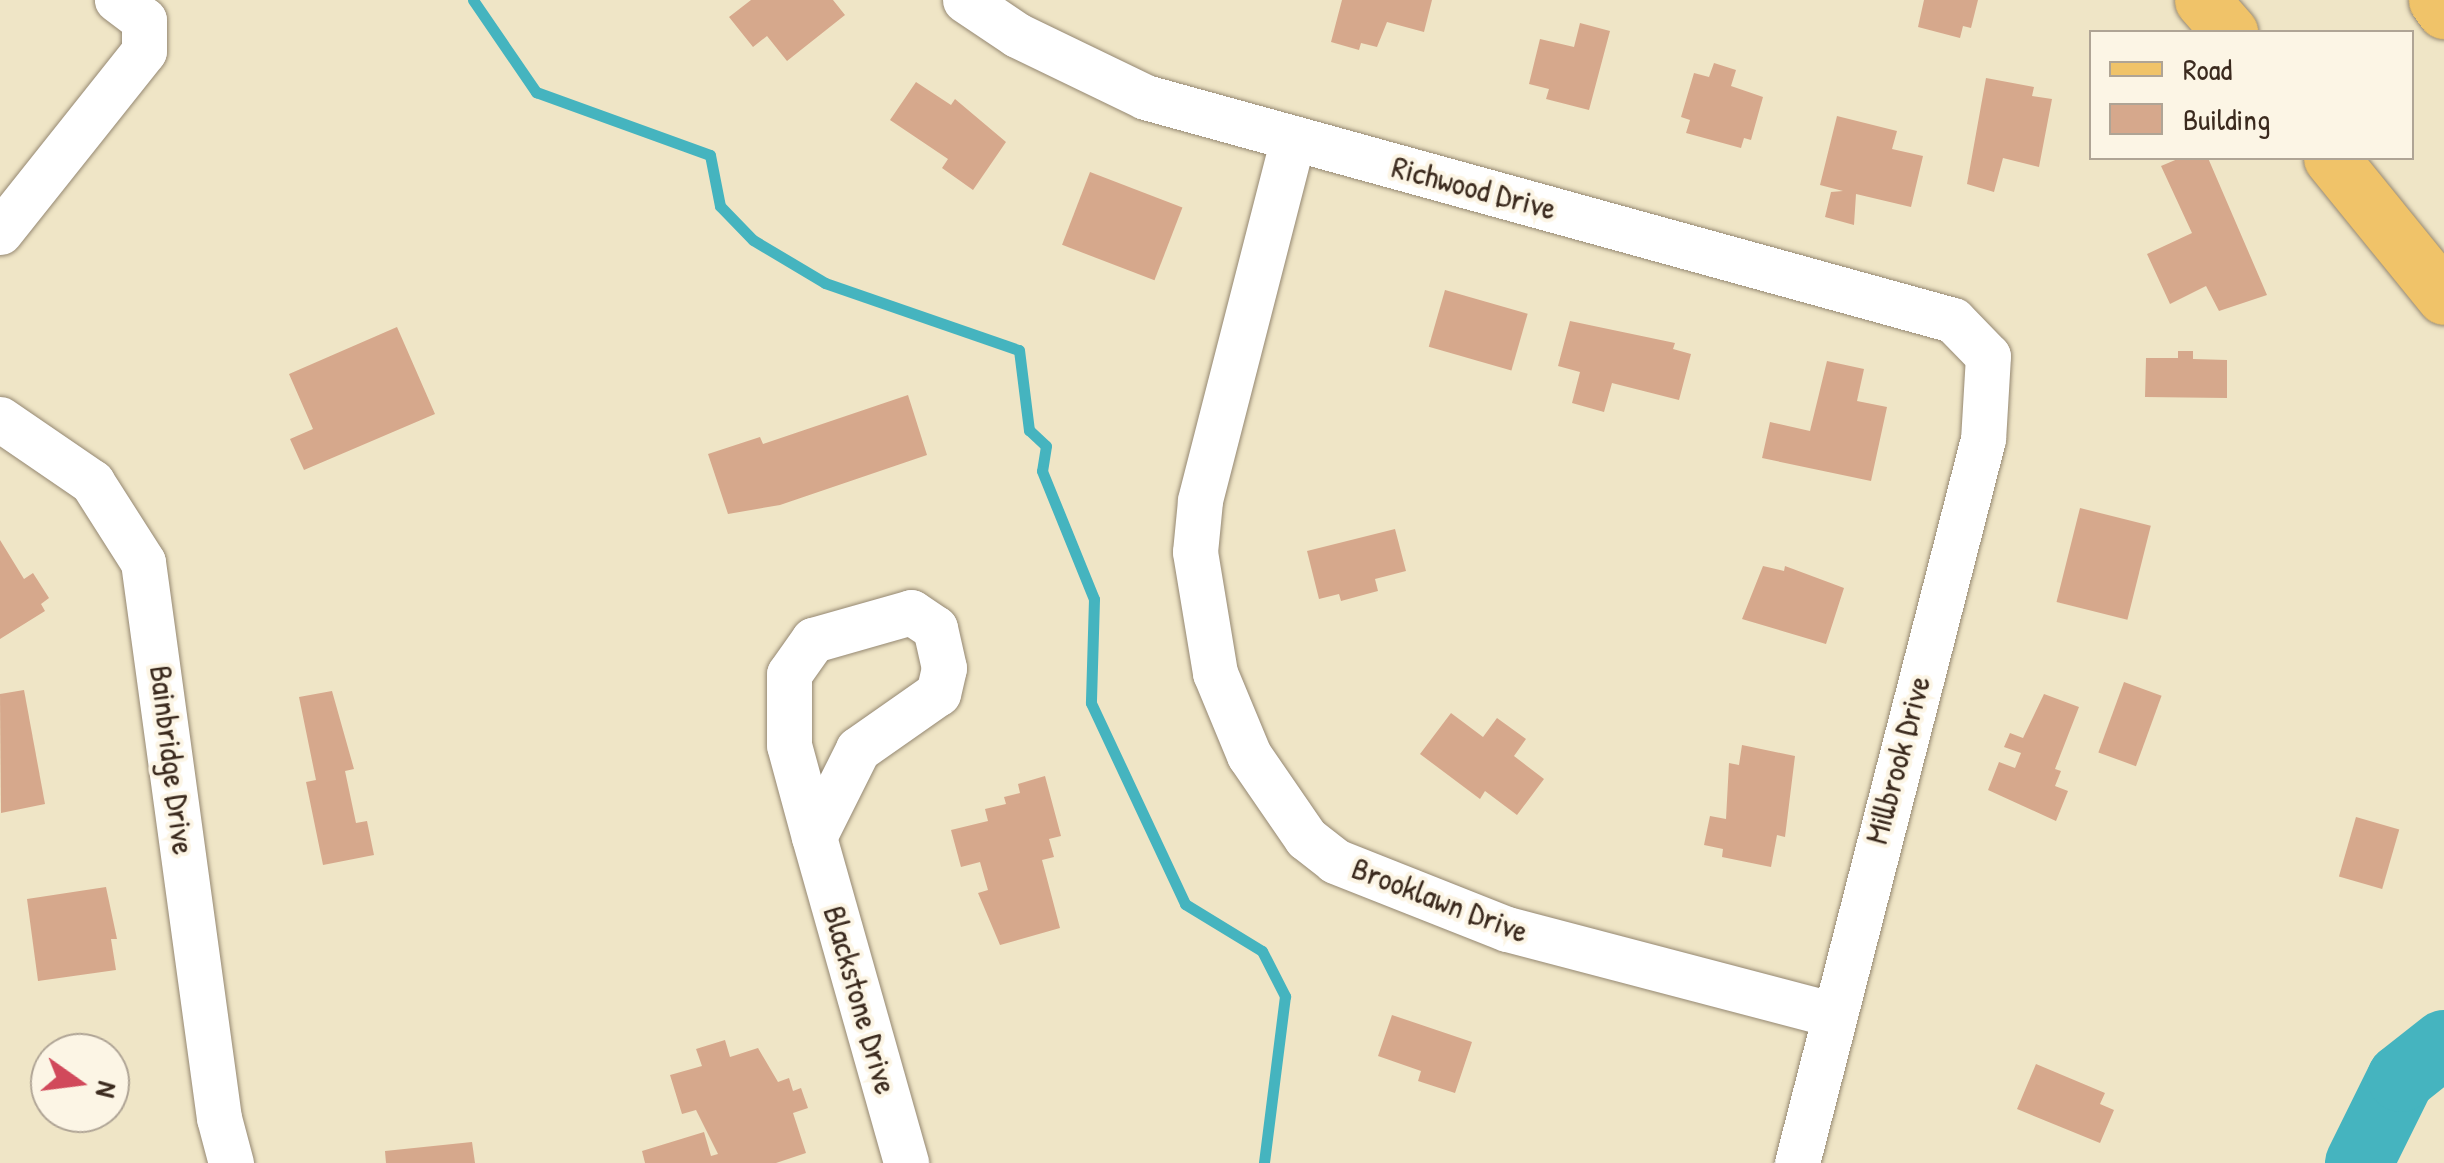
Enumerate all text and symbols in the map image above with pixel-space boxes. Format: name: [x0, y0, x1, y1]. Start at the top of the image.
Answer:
legend: [2089, 30, 2414, 160]
text: Road: [2183, 49, 2232, 89]
text: Building: [2183, 99, 2270, 139]
street label: Richwood Drive: [1388, 148, 1560, 228]
street label: Bainbridge Drive: [141, 663, 203, 857]
street label: Millbrook Drive: [1857, 672, 1939, 848]
street label: Brooklawn Drive: [1347, 849, 1533, 951]
street label: Blackstone Drive: [815, 901, 905, 1099]
north arrow: [30, 1033, 130, 1133]
text: N: [87, 1078, 127, 1102]

